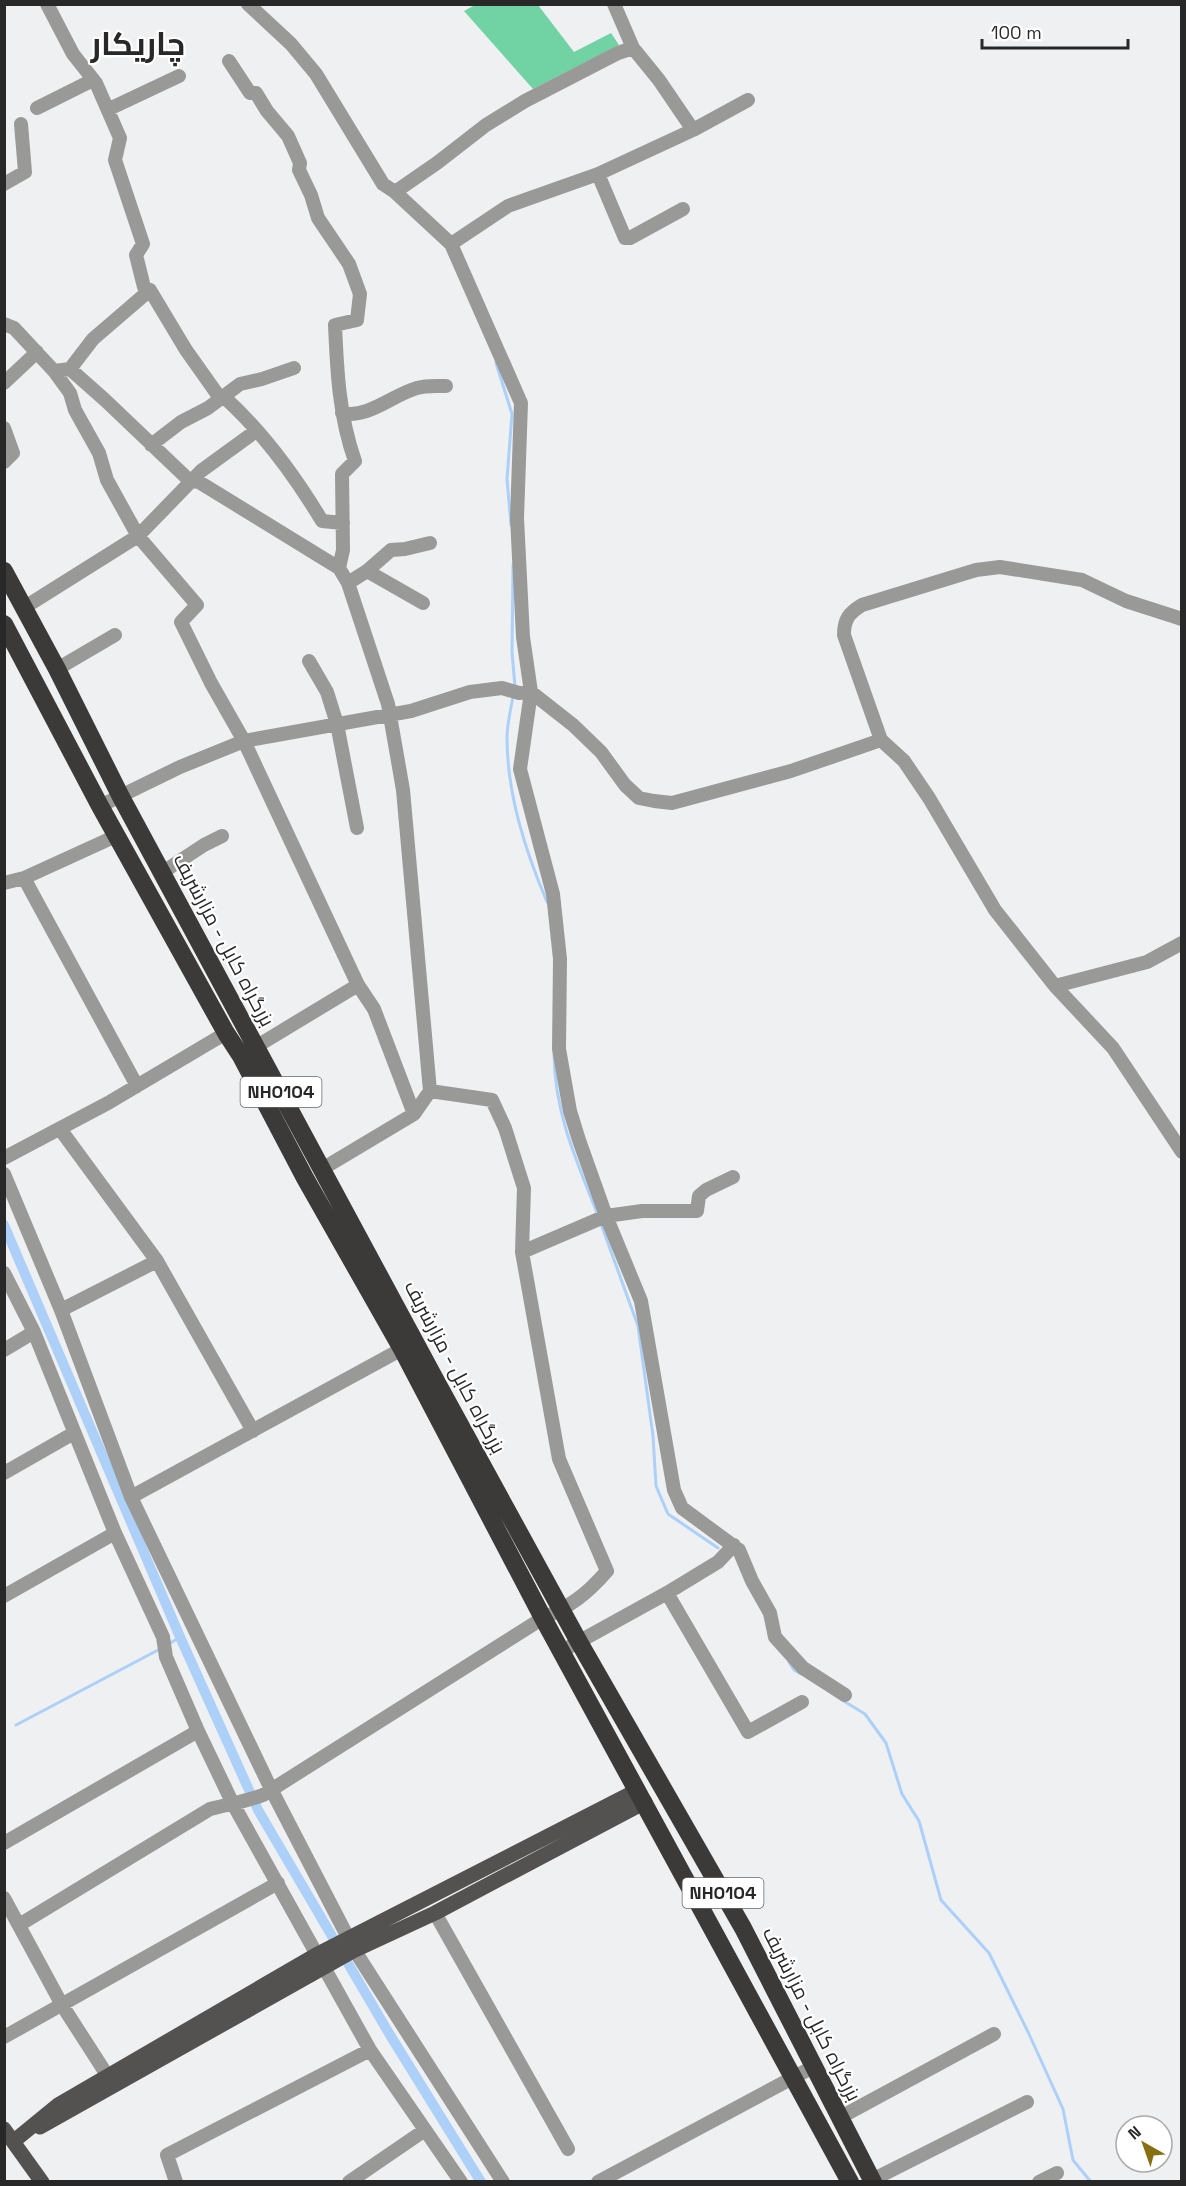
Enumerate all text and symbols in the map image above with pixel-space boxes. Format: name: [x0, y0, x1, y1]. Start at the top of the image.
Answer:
scale bar: [982, 12, 1128, 50]
text: 100 m: [991, 21, 1042, 44]
district label: چاریکار: [90, 24, 185, 67]
street label: بزرگراه کابل - مزارشریف: [167, 849, 281, 1031]
road number: NH0104: [240, 1077, 322, 1107]
street label: بزرگراه کابل - مزارشریف: [398, 1276, 512, 1458]
road number: NH0104: [682, 1878, 764, 1908]
street label: بزرگراه کابل - مزارشریف: [757, 1922, 867, 2106]
north arrow: [1114, 2114, 1174, 2174]
text: N: [1124, 2121, 1146, 2144]

